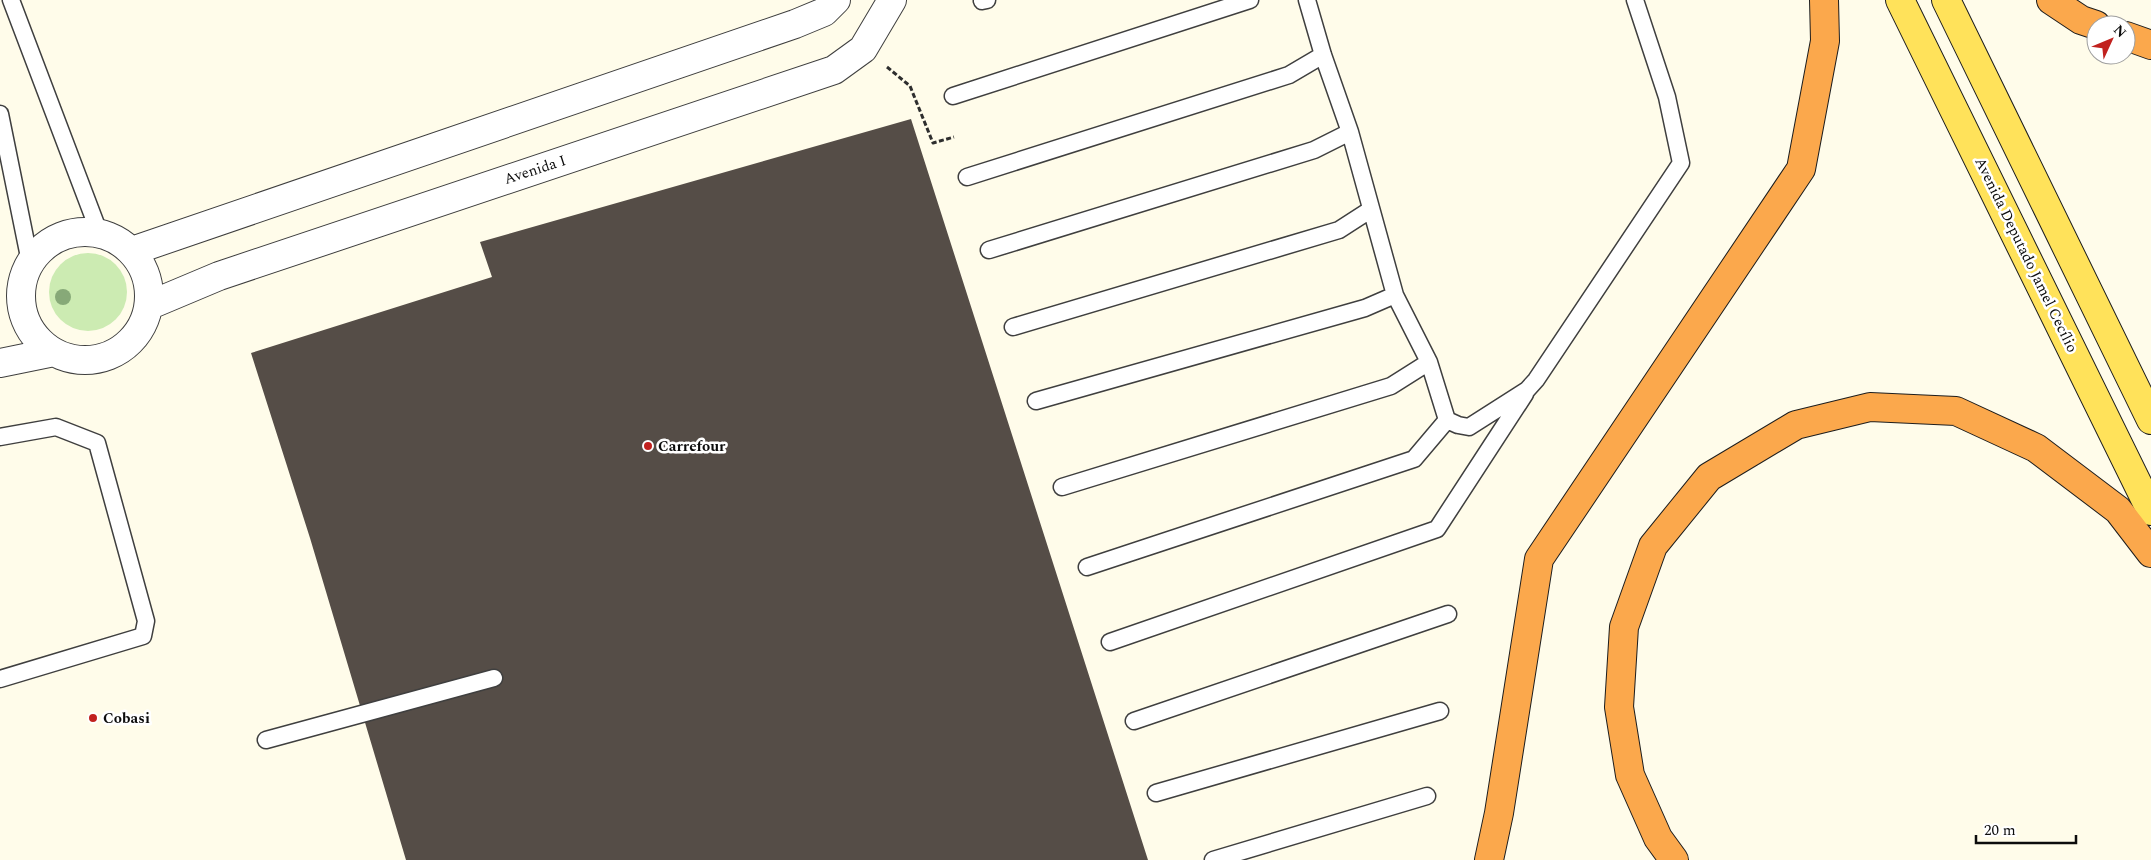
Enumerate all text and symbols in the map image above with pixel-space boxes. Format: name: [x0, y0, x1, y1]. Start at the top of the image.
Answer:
north arrow: [2086, 15, 2136, 65]
text: N: [2108, 20, 2132, 43]
street label: Avenida I: [501, 149, 569, 191]
street label: Avenida Deputado Jamel Cecílio: [1969, 153, 2083, 357]
place label: Carrefour: [658, 435, 726, 458]
marker: Carrefour: [642, 440, 654, 452]
place label: Cobasi: [103, 707, 150, 730]
marker: Cobasi: [87, 712, 99, 724]
scale bar: [1976, 812, 2076, 844]
text: 20 m: [1984, 819, 2016, 842]

